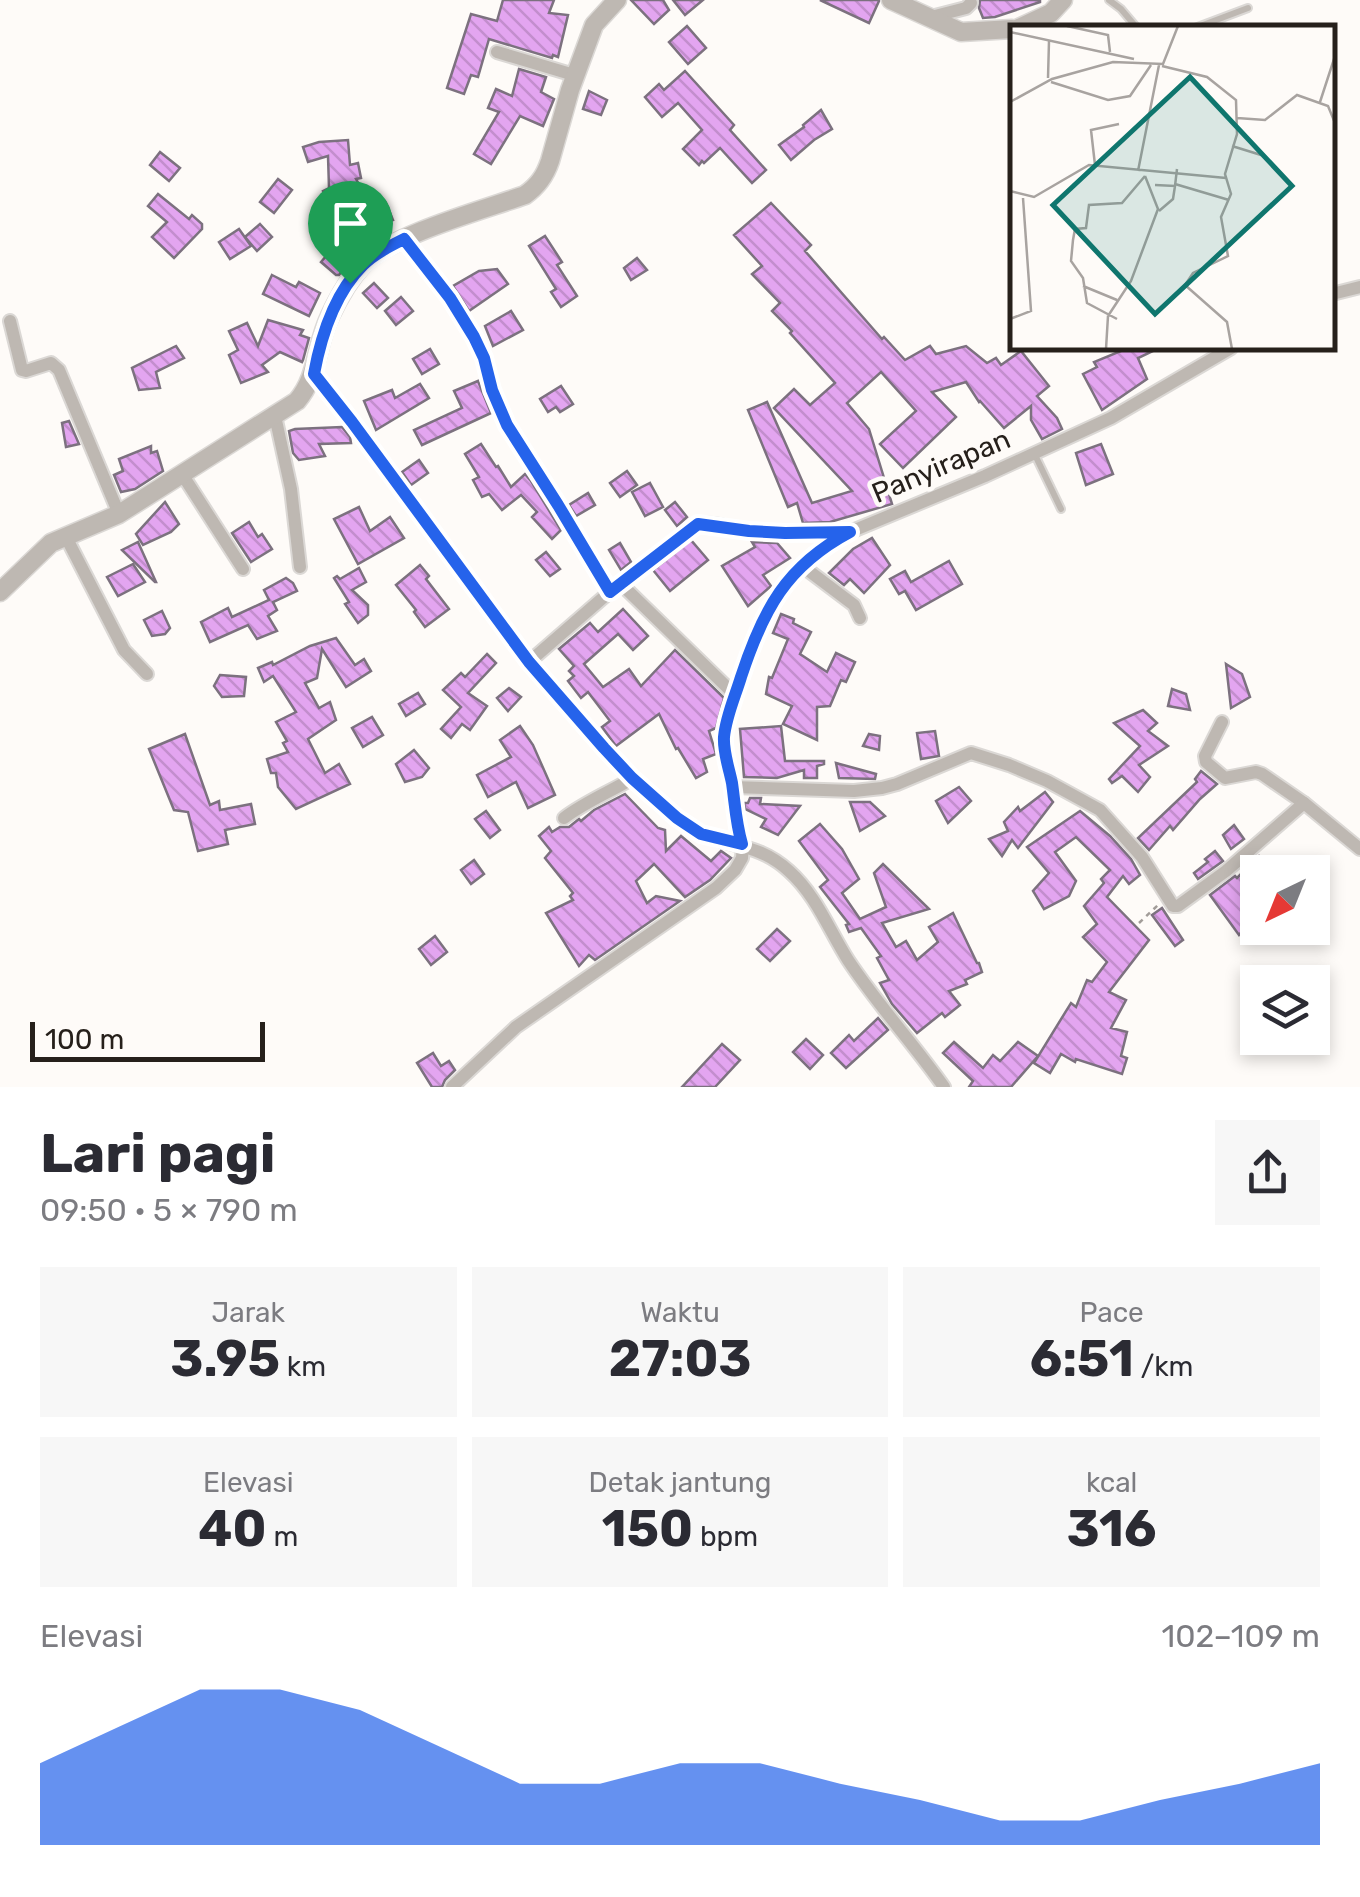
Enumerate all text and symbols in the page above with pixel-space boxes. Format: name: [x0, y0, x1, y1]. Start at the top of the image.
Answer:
inset map: [1010, 25, 1335, 350]
pin: [308, 181, 393, 284]
icon: arrive: [323, 196, 378, 251]
street label: Panyirapan: [867, 422, 1015, 510]
north arrow: [1240, 855, 1330, 945]
map controls: [1240, 855, 1330, 1055]
button: layers: [1240, 965, 1330, 1055]
scale bar: [30, 1017, 265, 1062]
text: 100 m: [45, 1023, 124, 1056]
button: share: [1215, 1120, 1320, 1225]
text: Lari pagi: [40, 1121, 275, 1186]
text: 09:50 · 5 × 790 m: [40, 1191, 298, 1229]
text: Jarak: [212, 1296, 285, 1329]
text: Waktu: [640, 1296, 720, 1329]
text: Pace: [1080, 1296, 1144, 1329]
text: 3.95: [170, 1329, 280, 1389]
text: 27:03: [609, 1329, 751, 1389]
text: 6:51: [1030, 1329, 1134, 1389]
text: km: [280, 1350, 326, 1383]
text: /km: [1134, 1350, 1193, 1383]
text: Elevasi: [203, 1466, 294, 1499]
text: Detak jantung: [588, 1466, 772, 1499]
text: kcal: [1086, 1466, 1137, 1499]
text: 40: [198, 1499, 267, 1559]
text: 150: [602, 1499, 693, 1559]
text: 316: [1067, 1499, 1156, 1559]
text: m: [267, 1520, 298, 1553]
text: bpm: [693, 1520, 758, 1553]
text: Elevasi: [40, 1617, 143, 1655]
text: 102–109 m: [1161, 1617, 1320, 1655]

